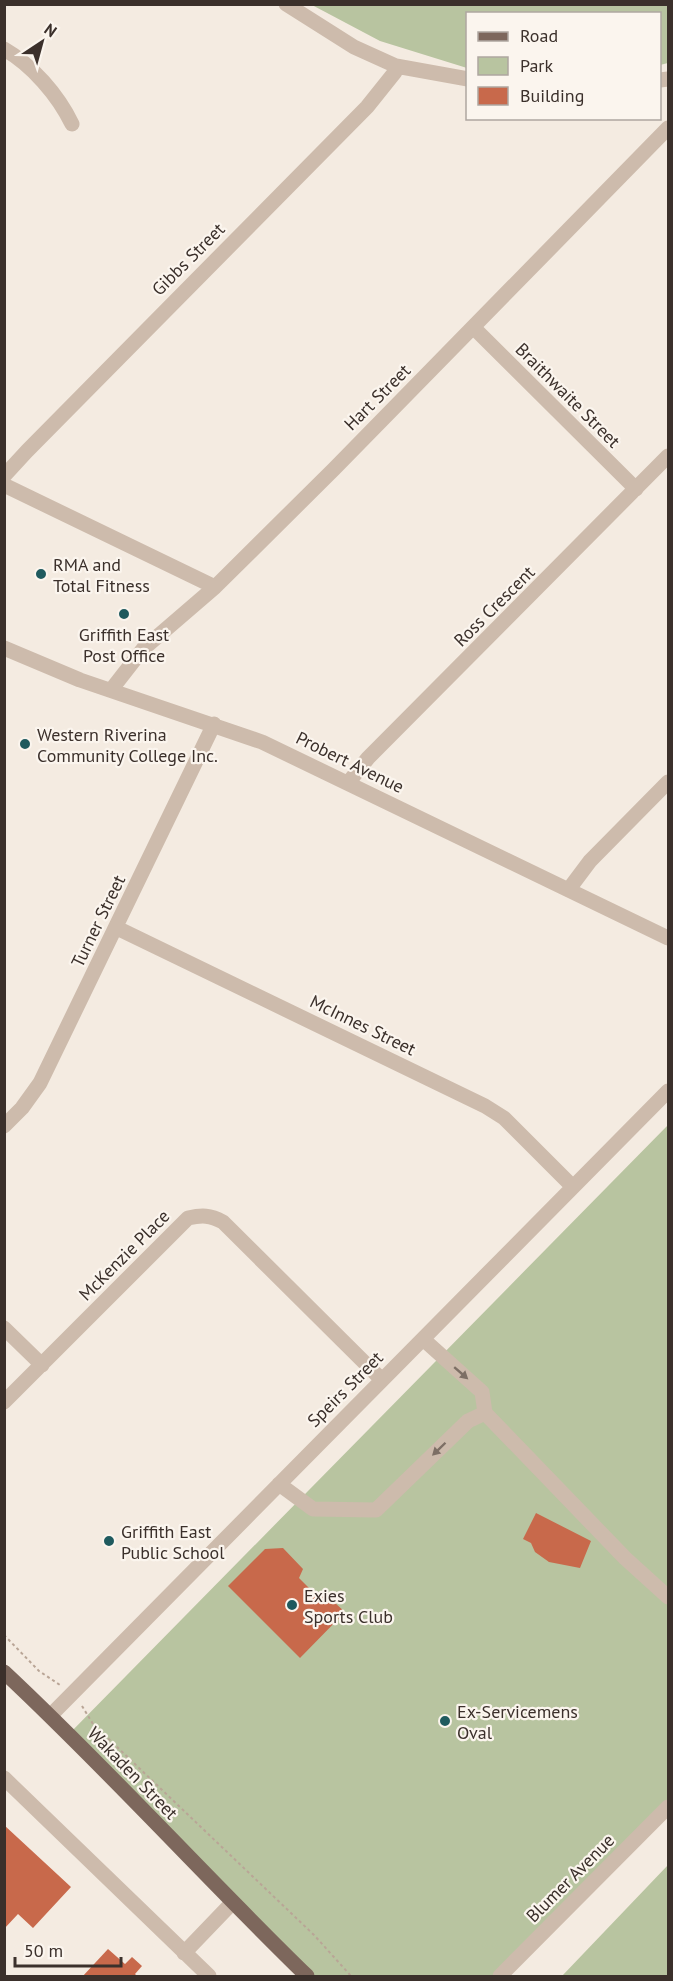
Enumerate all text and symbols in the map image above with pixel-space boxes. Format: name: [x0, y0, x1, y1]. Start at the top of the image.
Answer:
north arrow: [12, 12, 72, 72]
legend: [466, 12, 661, 120]
text: N: [41, 19, 61, 41]
text: Road: [520, 24, 558, 47]
text: Park: [520, 54, 553, 77]
text: Building: [520, 84, 584, 107]
street label: Gibbs Street: [147, 218, 229, 300]
street label: Braithwaite Street: [511, 338, 625, 452]
street label: Hart Street: [339, 359, 415, 435]
place label: RMA and Total Fitness: [53, 553, 150, 597]
street label: Ross Crescent: [449, 561, 539, 651]
marker: RMA and Total Fitness: [34, 567, 48, 581]
marker: Griffith East Post Office: [117, 607, 131, 621]
place label: Griffith East Post Office: [79, 623, 169, 667]
place label: Western Riverina Community College Inc.: [37, 723, 218, 767]
street label: Probert Avenue: [292, 726, 408, 798]
marker: Western Riverina Community College Inc.: [18, 737, 32, 751]
street label: Turner Street: [66, 871, 130, 971]
street label: McInnes Street: [306, 990, 420, 1060]
street label: McKenzie Place: [74, 1205, 174, 1305]
street label: Speirs Street: [302, 1346, 388, 1432]
one-way arrow: [453, 1366, 468, 1380]
one-way arrow: [433, 1441, 447, 1455]
place label: Griffith East Public School: [121, 1520, 225, 1564]
marker: Griffith East Public School: [102, 1534, 116, 1548]
place label: Exies Sports Club: [304, 1584, 393, 1628]
marker: Exies Sports Club: [285, 1598, 299, 1612]
place label: Ex-Servicemens Oval: [457, 1700, 578, 1744]
marker: Ex-Servicemens Oval: [438, 1714, 452, 1728]
street label: Wakaden Street: [83, 1722, 183, 1824]
street label: Blumer Avenue: [521, 1829, 619, 1927]
scale bar: [15, 1930, 122, 1968]
text: 50 m: [24, 1939, 63, 1962]

